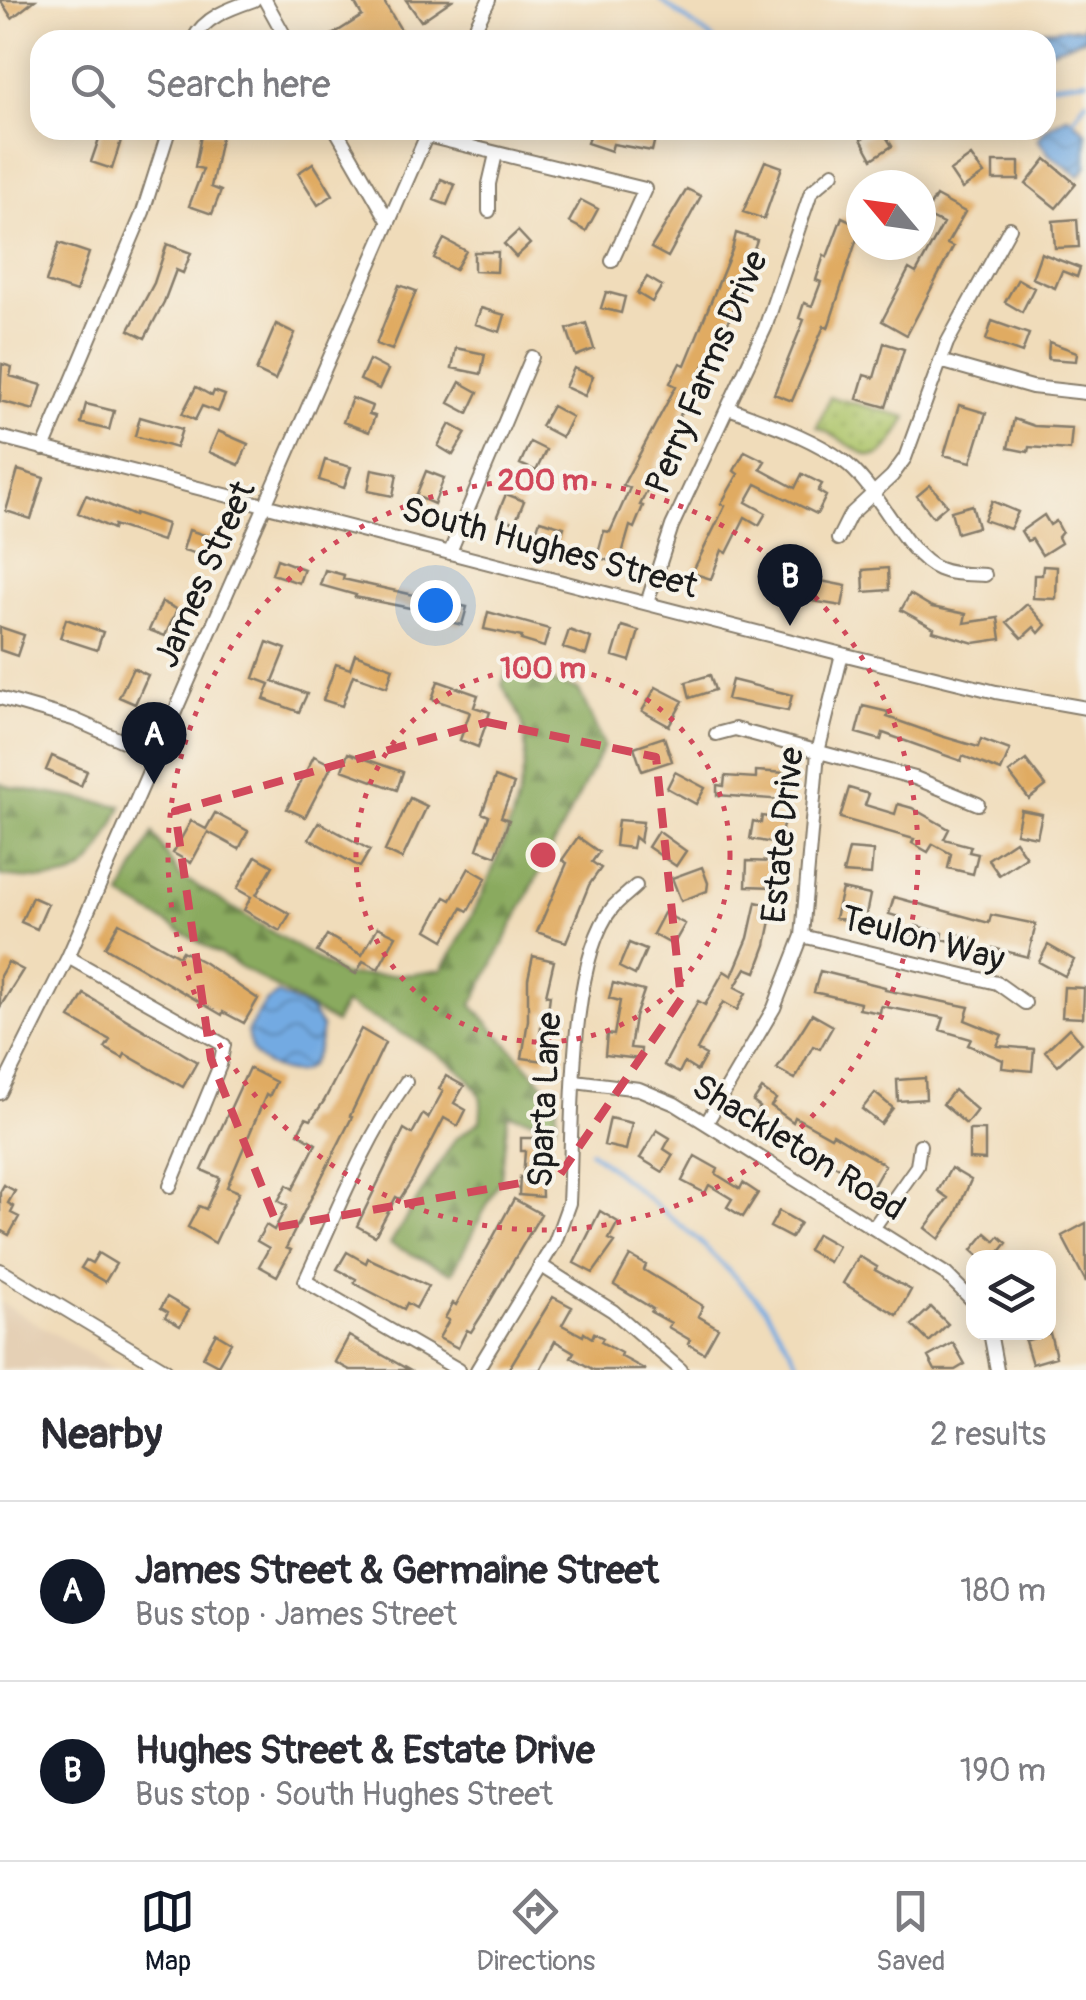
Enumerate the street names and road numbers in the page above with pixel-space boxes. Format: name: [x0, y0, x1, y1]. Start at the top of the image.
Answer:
street label: Perry Farms Drive: [636, 244, 778, 501]
street label: James Street: [144, 474, 266, 675]
street label: South Hughes Street: [397, 487, 703, 609]
street label: Estate Drive: [752, 745, 814, 925]
street label: Teulon Way: [836, 896, 1009, 982]
street label: Sparta Lane: [518, 1011, 572, 1189]
street label: Shackleton Road: [684, 1065, 913, 1231]

